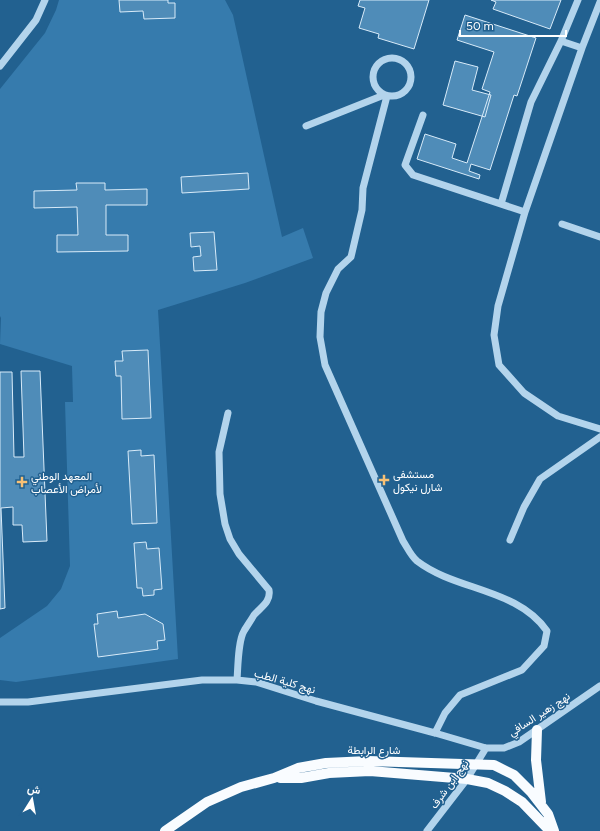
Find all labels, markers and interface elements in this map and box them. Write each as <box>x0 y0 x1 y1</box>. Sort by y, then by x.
scale bar <box>460 12 566 38</box>
text: 50 m <box>466 19 494 33</box>
place label: مستشفى شارل نيكول <box>393 468 443 494</box>
place label: المعهد الوطني لأمراض الأعصاب <box>31 470 102 496</box>
marker: مستشفى شارل نيكول <box>378 474 390 486</box>
marker: المعهد الوطني لأمراض الأعصاب <box>16 476 28 488</box>
street label: نهج كلية الطب <box>252 667 317 697</box>
street label: نهج زهير السافي <box>506 690 574 742</box>
street label: شارع الرابطة <box>348 744 401 758</box>
street label: نهج ابن شرف <box>427 757 472 812</box>
north arrow <box>12 779 52 819</box>
text: ش <box>26 782 42 797</box>

